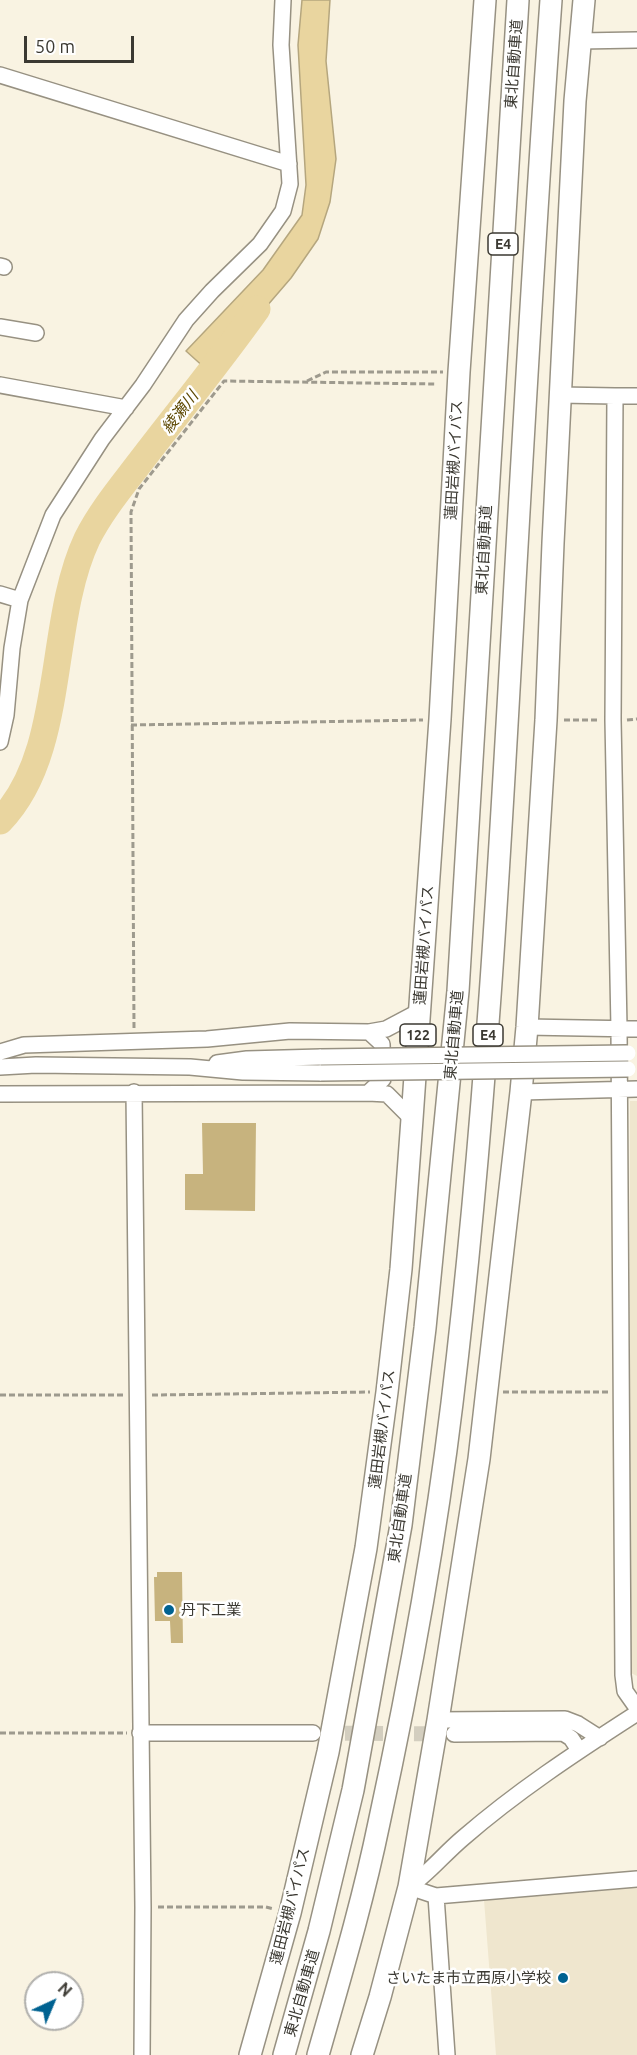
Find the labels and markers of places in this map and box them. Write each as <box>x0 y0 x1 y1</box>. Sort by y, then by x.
place label: 丹下工業 <box>181 1601 241 1619</box>
marker: 丹下工業 <box>162 1603 176 1617</box>
place label: さいたま市立西原小学校 <box>386 1969 551 1987</box>
marker: さいたま市立西原小学校 <box>556 1971 570 1985</box>

